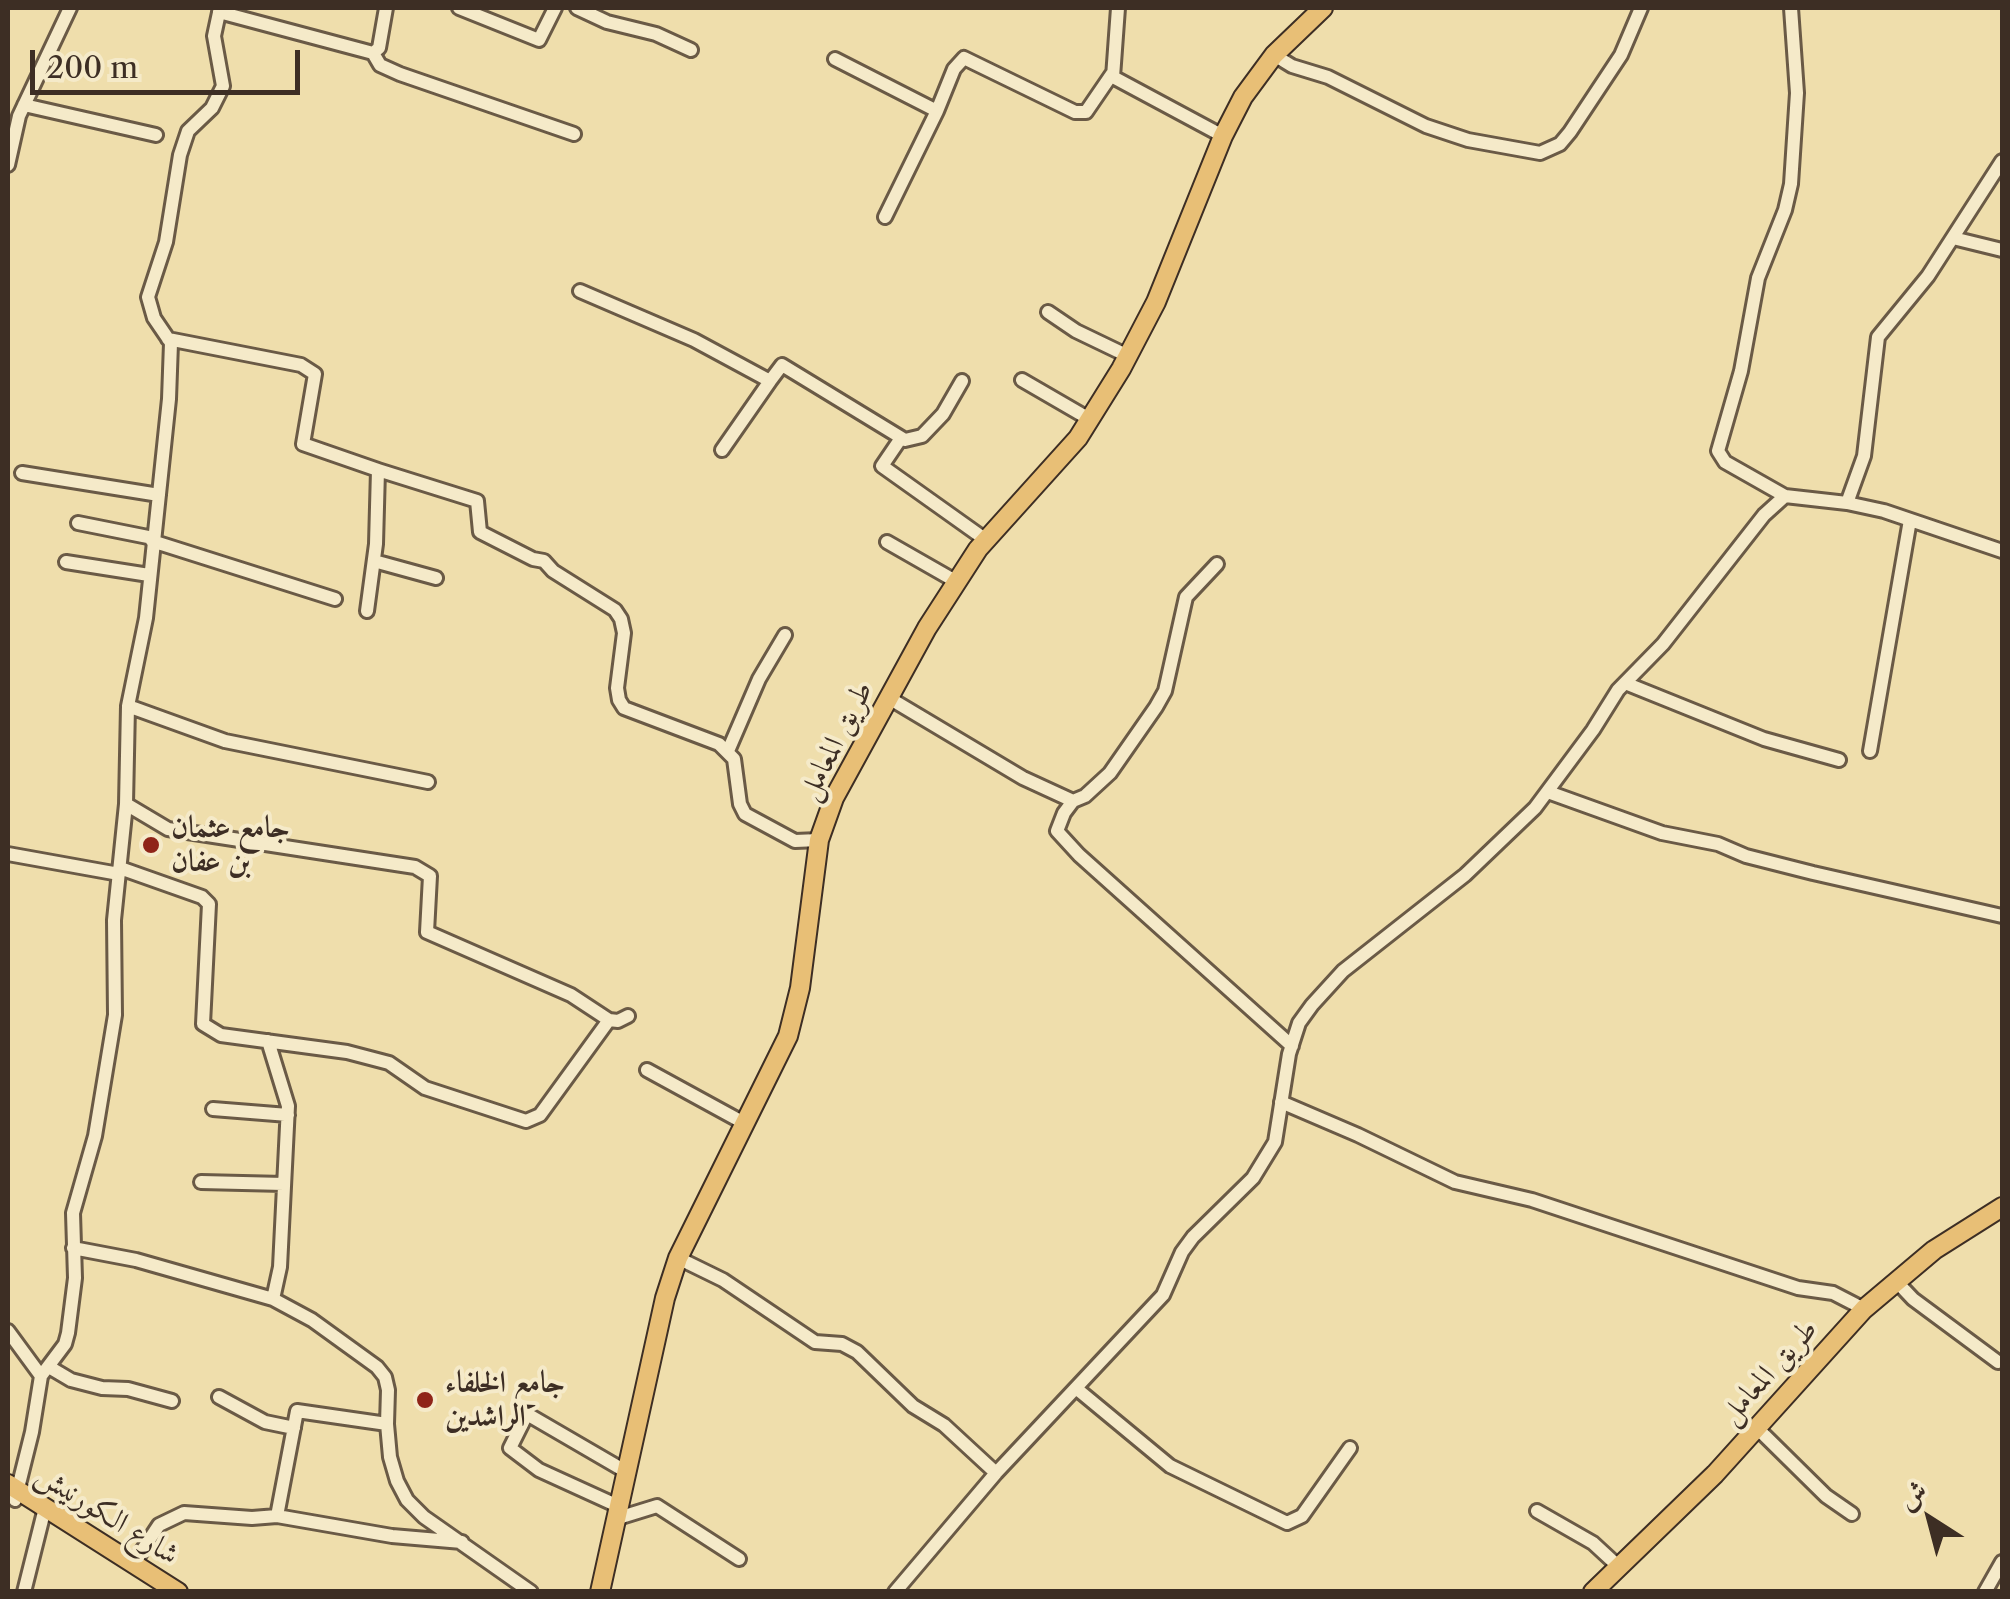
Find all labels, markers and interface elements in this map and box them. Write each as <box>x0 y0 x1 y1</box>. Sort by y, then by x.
scale bar <box>35 30 305 92</box>
text: 200 m <box>47 49 138 86</box>
street label: طريق المعامل <box>791 675 881 807</box>
place label: جامع عثمان بن عفان <box>171 810 290 880</box>
marker: جامع عثمان بن عفان <box>140 834 162 856</box>
street label: طريق المعامل <box>1713 1312 1825 1432</box>
place label: جامع الخلفاء الراشدين <box>445 1365 565 1436</box>
marker: جامع الخلفاء الراشدين <box>414 1389 436 1411</box>
street label: شارع الكورنيش <box>29 1457 185 1573</box>
north arrow <box>1880 1469 1980 1569</box>
text: ش <box>1891 1473 1934 1517</box>

